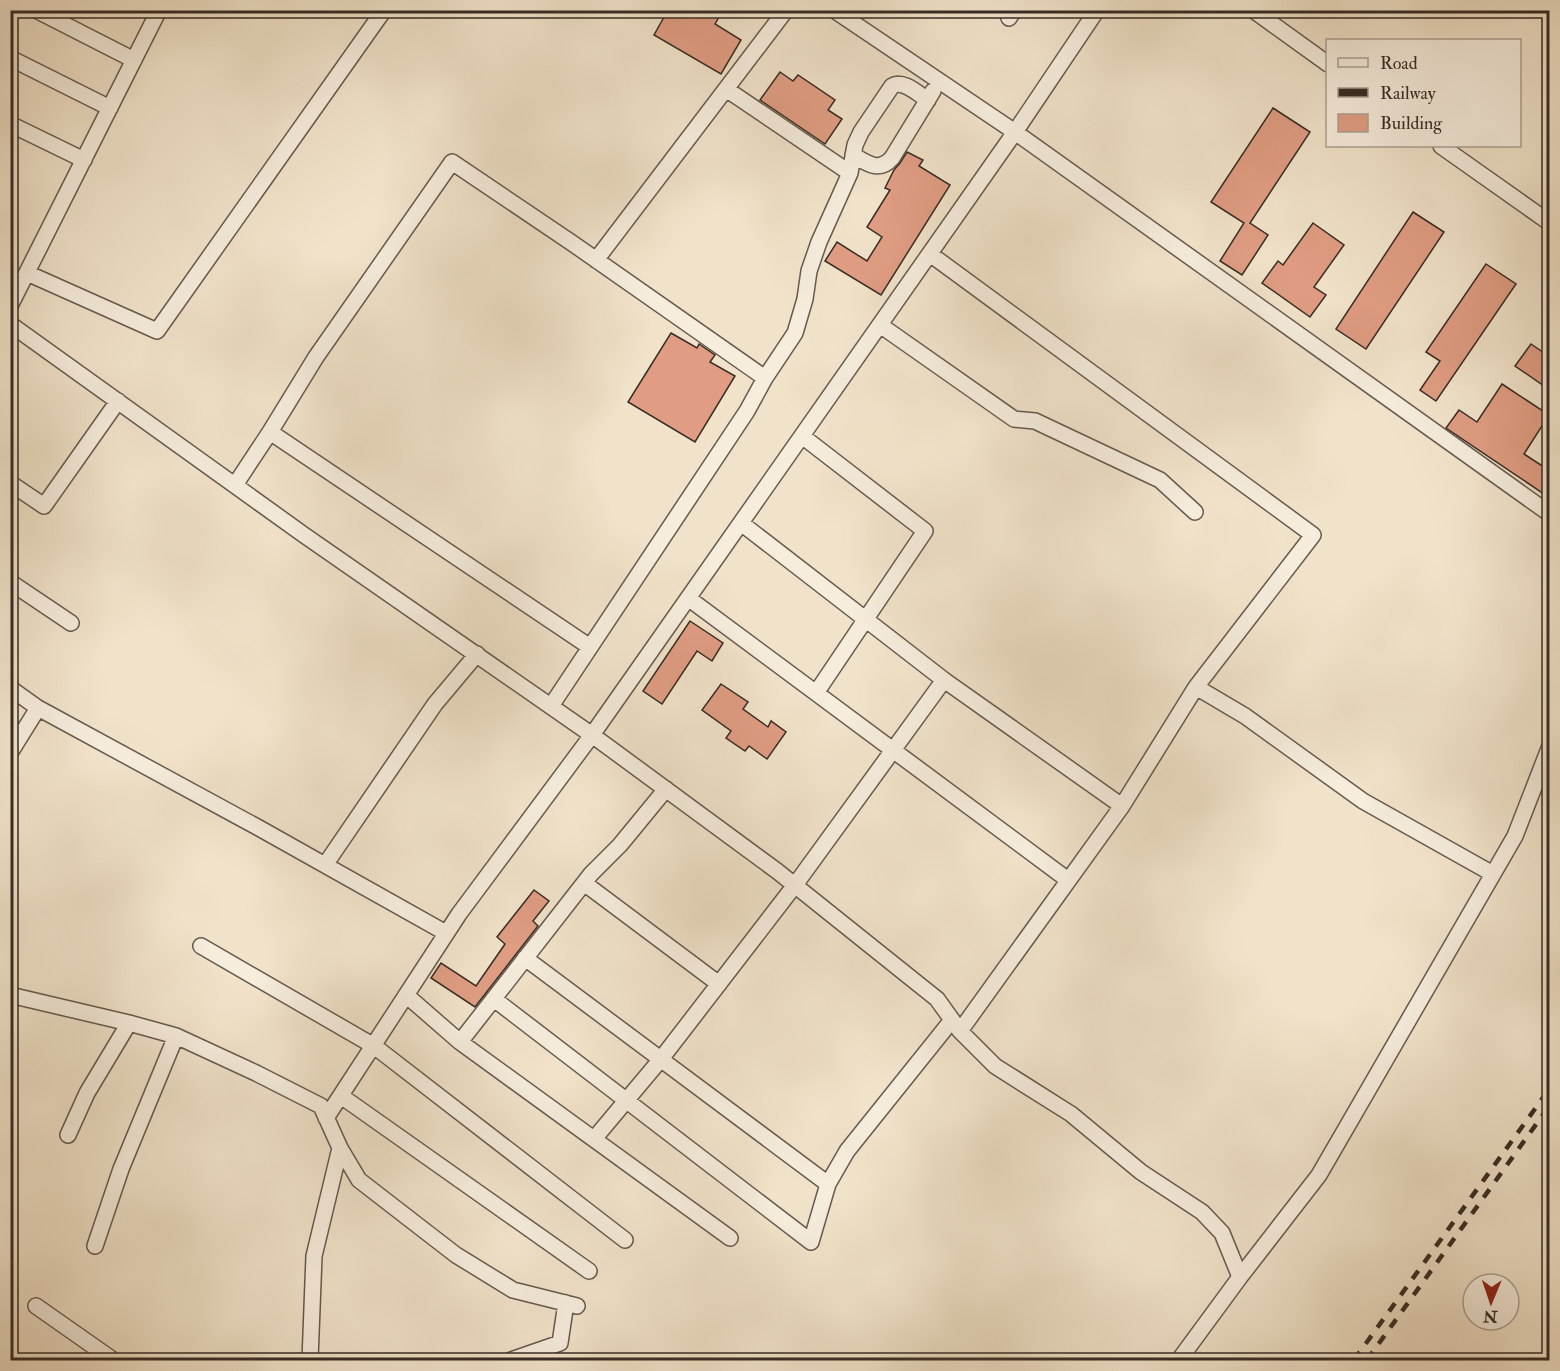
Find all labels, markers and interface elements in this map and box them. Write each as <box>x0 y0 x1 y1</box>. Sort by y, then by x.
legend <box>1326 39 1521 147</box>
text: Road <box>1380 52 1418 75</box>
text: Railway <box>1380 82 1437 105</box>
text: Building <box>1380 112 1443 135</box>
north arrow <box>1461 1272 1521 1332</box>
text: N <box>1482 1306 1499 1326</box>

